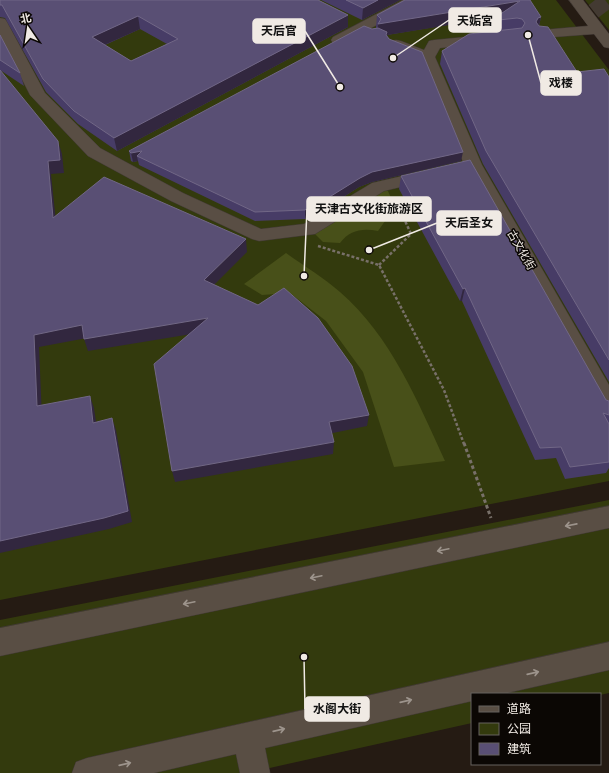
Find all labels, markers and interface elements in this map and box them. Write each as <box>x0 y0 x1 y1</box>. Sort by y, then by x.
north arrow <box>8 8 48 48</box>
callout: 天姤宮 <box>449 8 501 32</box>
text: 北 <box>19 11 33 26</box>
text: 天姤宮 <box>457 14 493 28</box>
callout: 天后官 <box>253 19 305 43</box>
text: 天后官 <box>261 24 297 38</box>
callout: 戏楼 <box>541 71 581 95</box>
text: 戏楼 <box>549 76 573 90</box>
callout: 天津古文化街旅游区 <box>307 197 431 221</box>
text: 天津古文化街旅游区 <box>315 202 423 216</box>
callout: 天后圣女 <box>437 211 501 235</box>
text: 天后圣女 <box>445 216 493 230</box>
street label: 古文化街 <box>504 228 538 272</box>
one-way arrow <box>565 521 578 529</box>
one-way arrow <box>437 547 450 555</box>
one-way arrow <box>310 573 323 581</box>
one-way arrow <box>182 599 195 607</box>
one-way arrow <box>526 668 539 676</box>
legend <box>471 693 601 765</box>
callout: 水阁大街 <box>305 697 369 721</box>
one-way arrow <box>399 697 412 705</box>
text: 水阁大街 <box>313 702 361 716</box>
text: 道路 <box>507 702 531 716</box>
text: 公园 <box>507 722 531 736</box>
one-way arrow <box>272 725 285 733</box>
text: 建筑 <box>507 742 531 756</box>
one-way arrow <box>118 760 131 768</box>

